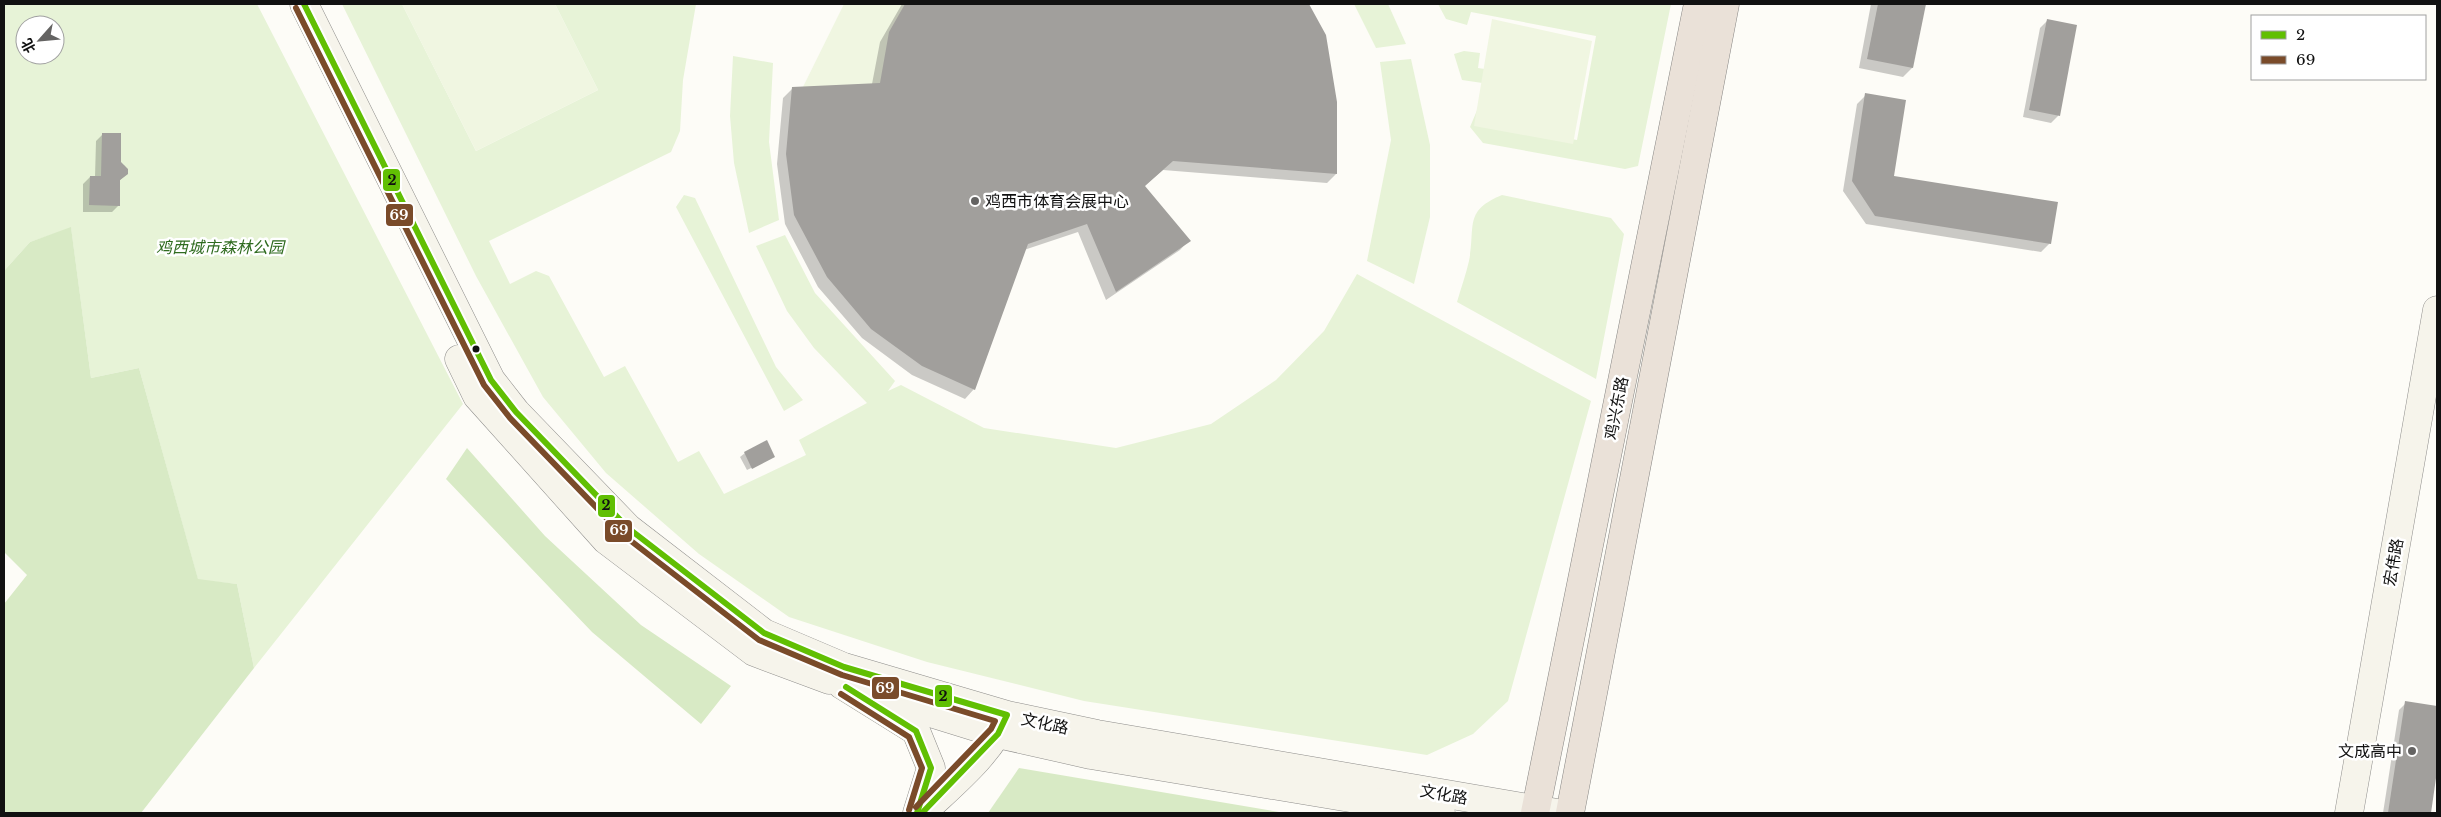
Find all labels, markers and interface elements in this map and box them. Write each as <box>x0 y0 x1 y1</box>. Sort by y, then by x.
north arrow <box>15 15 65 65</box>
legend <box>2251 15 2426 80</box>
text: 2 <box>2296 25 2305 44</box>
text: 北 <box>17 36 40 56</box>
text: 69 <box>2296 50 2315 69</box>
line badge: 2 <box>382 168 401 192</box>
text: 2 <box>387 171 397 189</box>
place label: 鸡西市体育会展中心 <box>985 191 1129 211</box>
marker: 鸡西市体育会展中心 <box>969 195 981 207</box>
line badge: 69 <box>385 203 414 227</box>
text: 69 <box>390 206 408 224</box>
park label: 鸡西城市森林公园 <box>156 237 286 257</box>
unlabelled marker <box>471 344 481 354</box>
street label: 鸡兴东路 <box>1600 375 1632 441</box>
line badge: 2 <box>597 494 616 518</box>
text: 2 <box>601 496 611 514</box>
line badge: 69 <box>604 519 633 543</box>
text: 69 <box>610 521 628 539</box>
street label: 宏伟路 <box>2379 537 2407 587</box>
line badge: 69 <box>871 676 900 700</box>
text: 69 <box>876 679 894 697</box>
line badge: 2 <box>934 684 953 708</box>
text: 2 <box>938 687 948 705</box>
street label: 文化路 <box>1019 708 1071 738</box>
place label: 文成高中 <box>2338 741 2402 761</box>
marker: 文成高中 <box>2406 745 2418 757</box>
street label: 文化路 <box>1419 780 1469 808</box>

